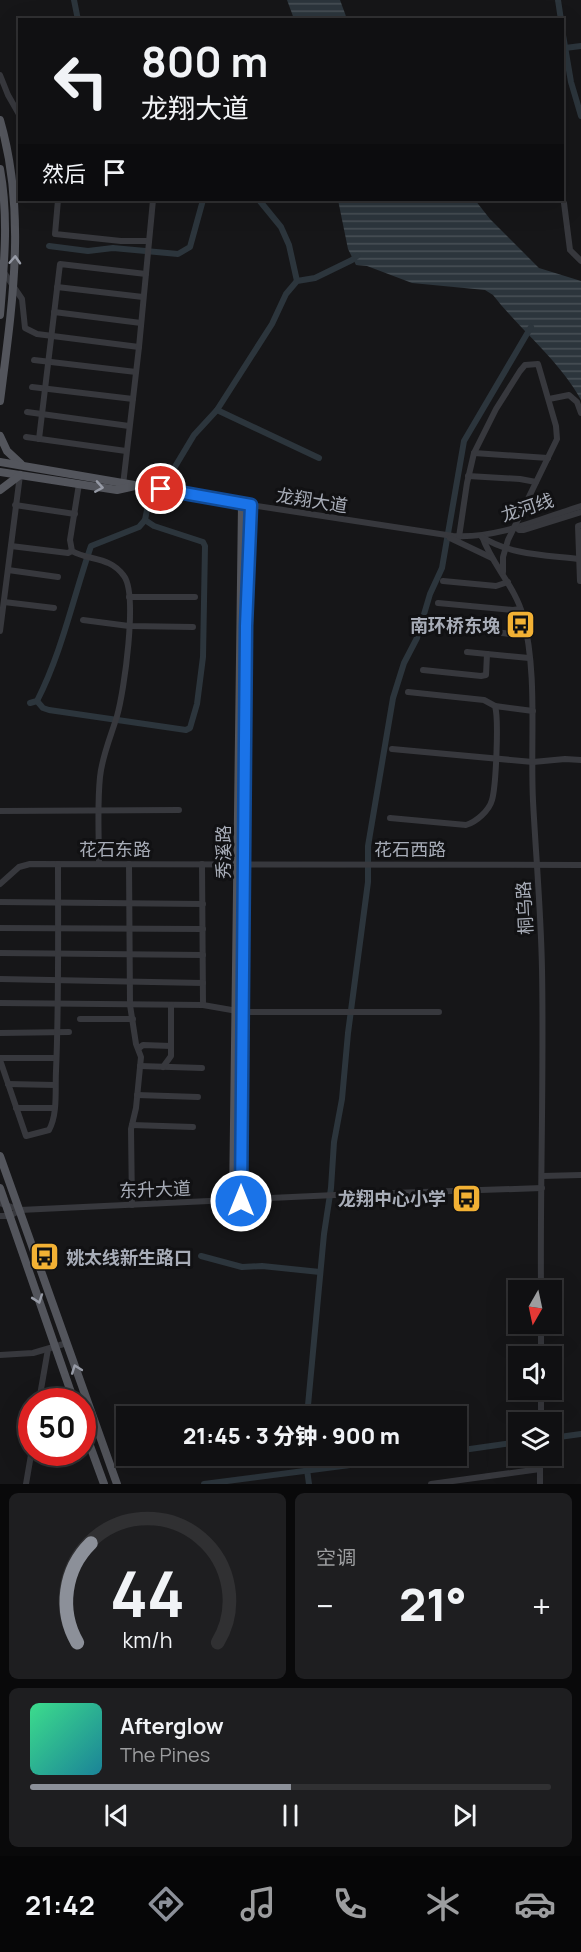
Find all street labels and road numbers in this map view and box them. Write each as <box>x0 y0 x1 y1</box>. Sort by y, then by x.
street label: 龙翔大道 <box>275 483 349 517</box>
street label: 龙河线 <box>498 487 556 527</box>
street label: 秀溪路 <box>211 825 235 879</box>
street label: 花石东路 <box>79 837 151 861</box>
street label: 花石西路 <box>374 837 446 861</box>
street label: 桐乌路 <box>511 880 537 936</box>
street label: 东升大道 <box>119 1176 191 1202</box>

